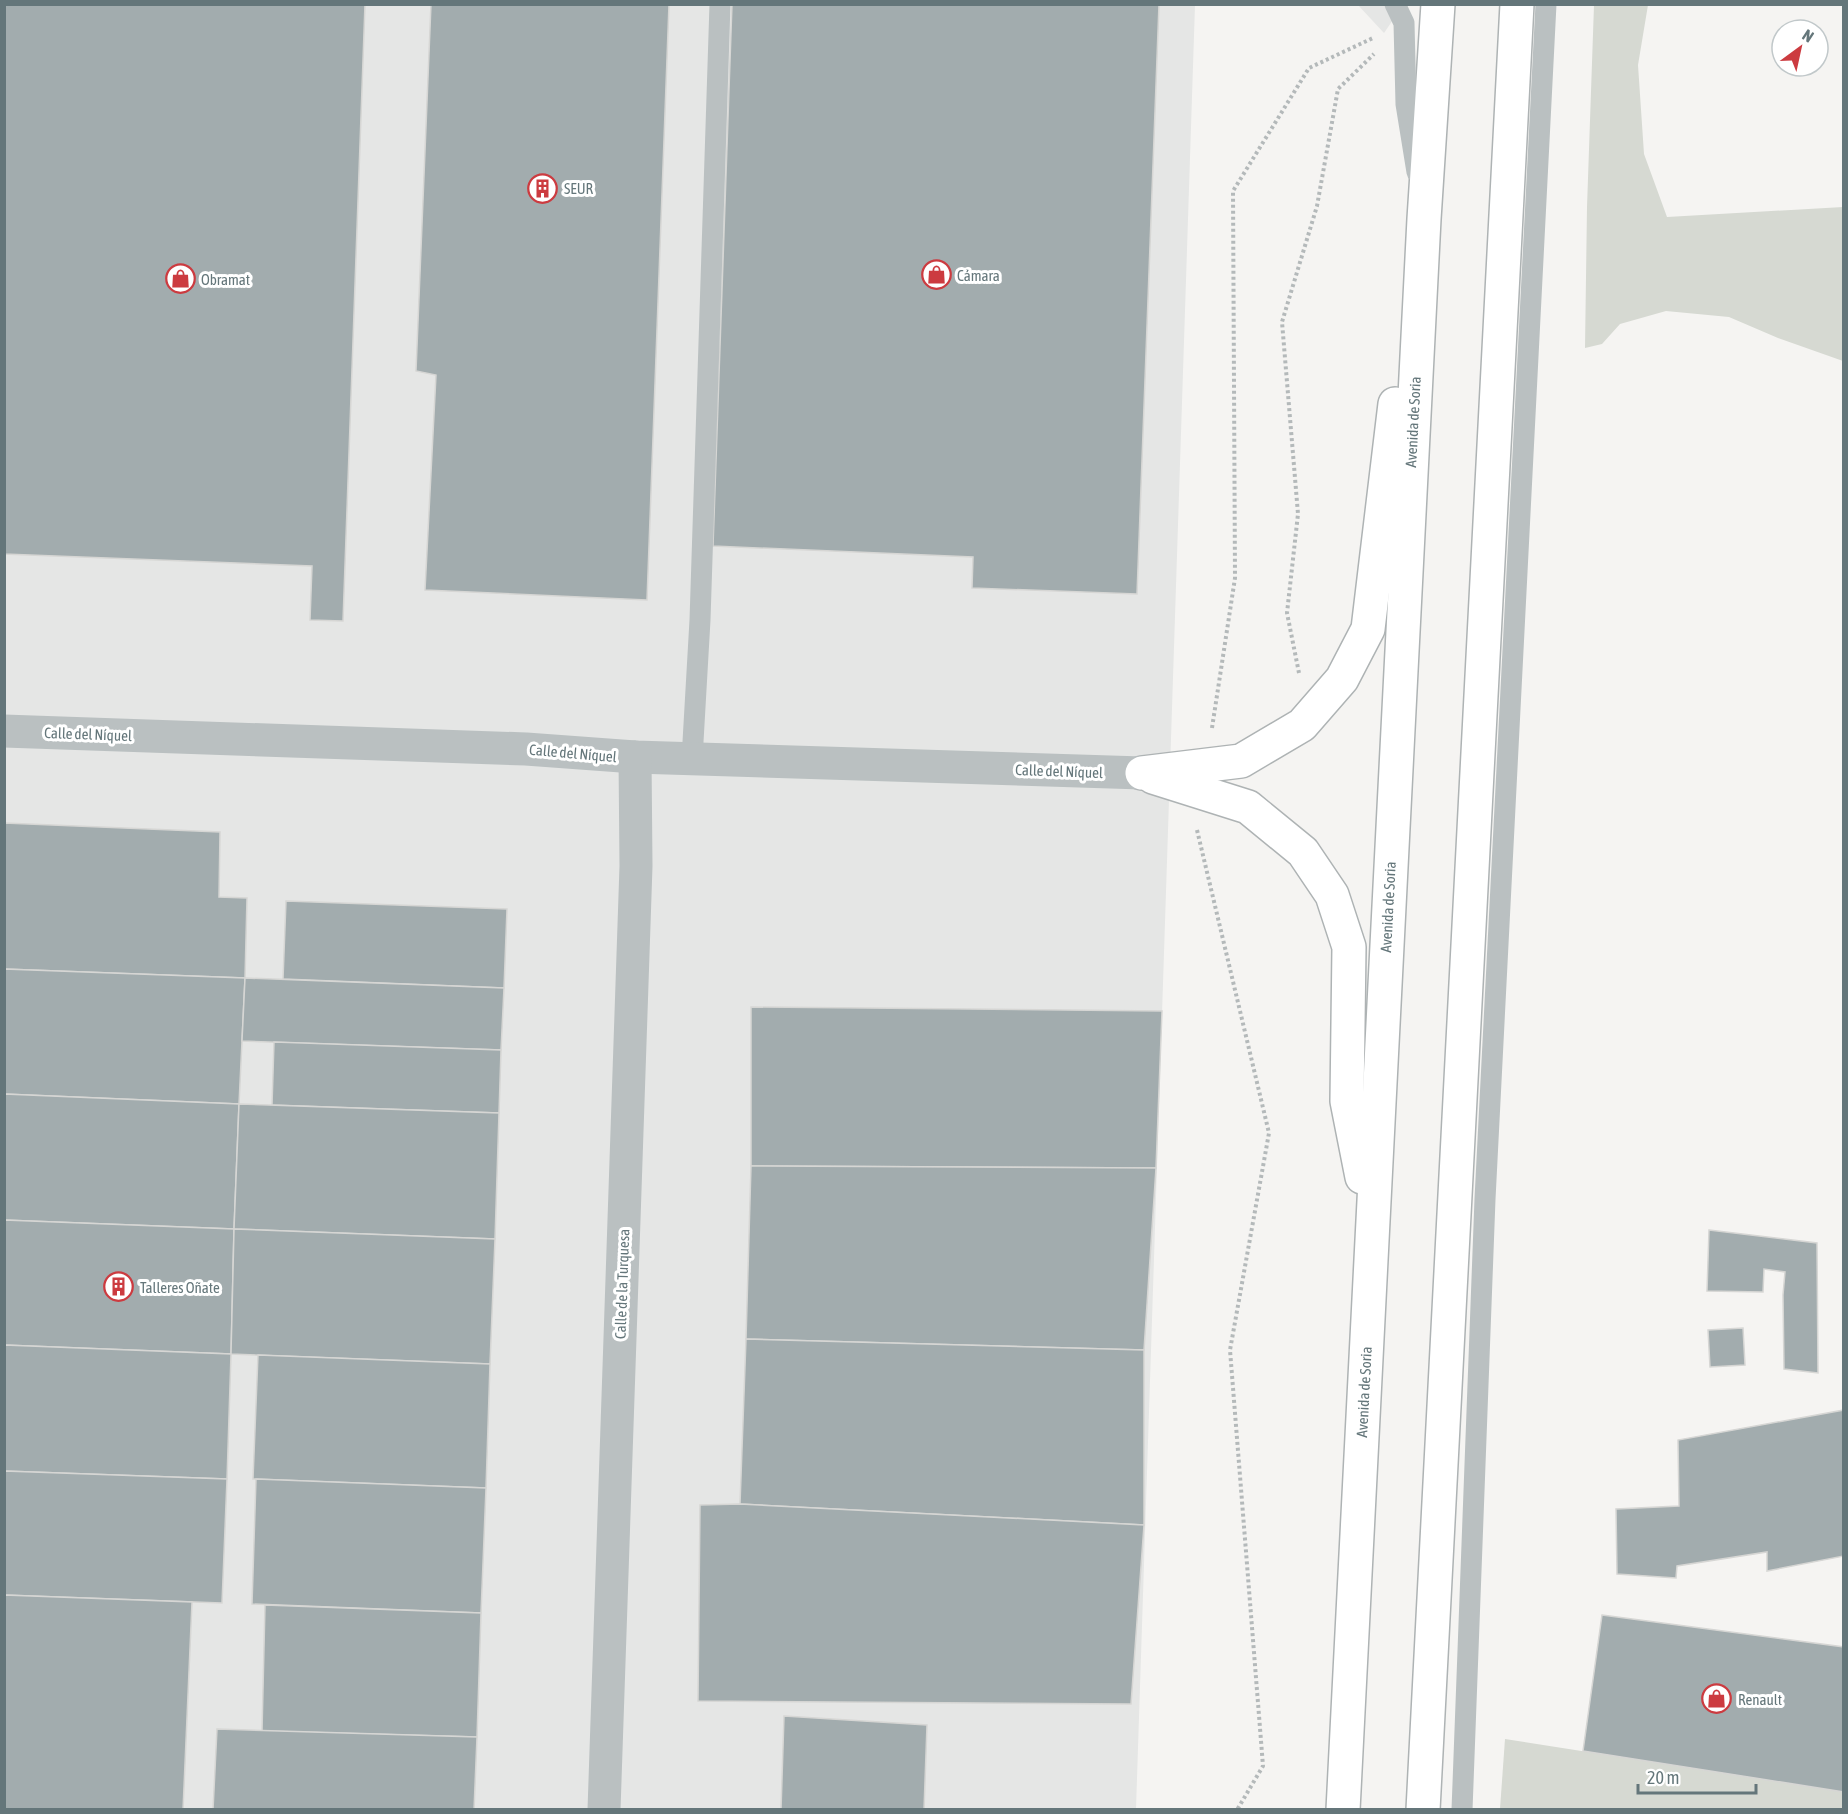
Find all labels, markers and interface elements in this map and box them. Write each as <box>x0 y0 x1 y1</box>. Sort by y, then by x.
north arrow <box>1770 18 1830 78</box>
text: N <box>1799 25 1817 46</box>
building icon: SEUR <box>527 172 559 204</box>
place label: SEUR <box>564 180 594 197</box>
shop icon: Cámara <box>920 259 952 291</box>
shop icon: Obramat <box>164 263 196 295</box>
place label: Cámara <box>957 267 1000 284</box>
place label: Obramat <box>201 271 250 288</box>
street label: Avenida de Soria <box>1402 376 1424 468</box>
street label: Calle del Níquel <box>44 724 132 744</box>
street label: Calle del Níquel <box>529 741 617 765</box>
street label: Calle del Níquel <box>1015 761 1103 781</box>
street label: Avenida de Soria <box>1377 861 1399 953</box>
street label: Calle de la Turquesa <box>612 1229 632 1339</box>
building icon: Talleres Oñate <box>103 1271 135 1303</box>
place label: Talleres Oñate <box>140 1279 220 1296</box>
street label: Avenida de Soria <box>1353 1346 1375 1438</box>
shop icon: Renault <box>1701 1683 1733 1715</box>
place label: Renault <box>1738 1691 1782 1708</box>
scale bar <box>1638 1757 1756 1795</box>
text: 20 m <box>1647 1767 1679 1788</box>

